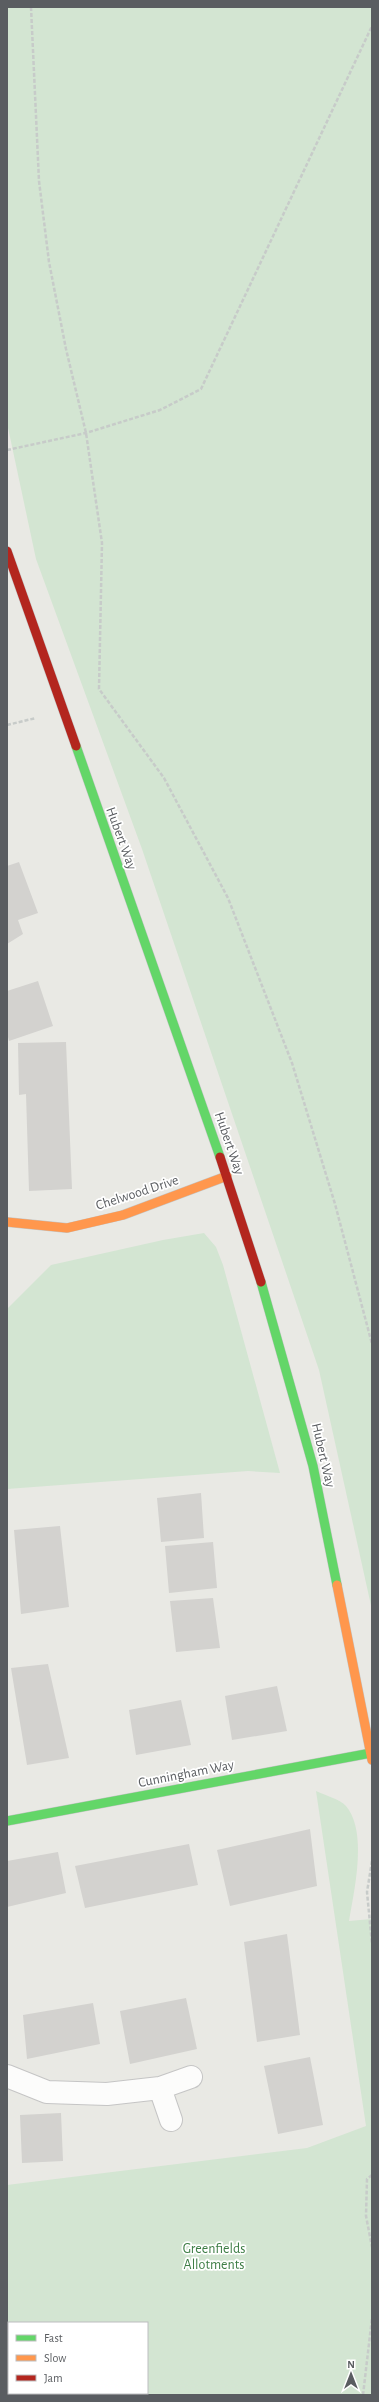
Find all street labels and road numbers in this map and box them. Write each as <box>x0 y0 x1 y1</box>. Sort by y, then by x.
street label: Hubert Way <box>103 805 139 872</box>
street label: Hubert Way <box>212 1110 246 1177</box>
street label: Chelwood Drive <box>94 1173 180 1213</box>
street label: Hubert Way <box>309 1422 337 1489</box>
street label: Cunningham Way <box>137 1758 235 1790</box>

